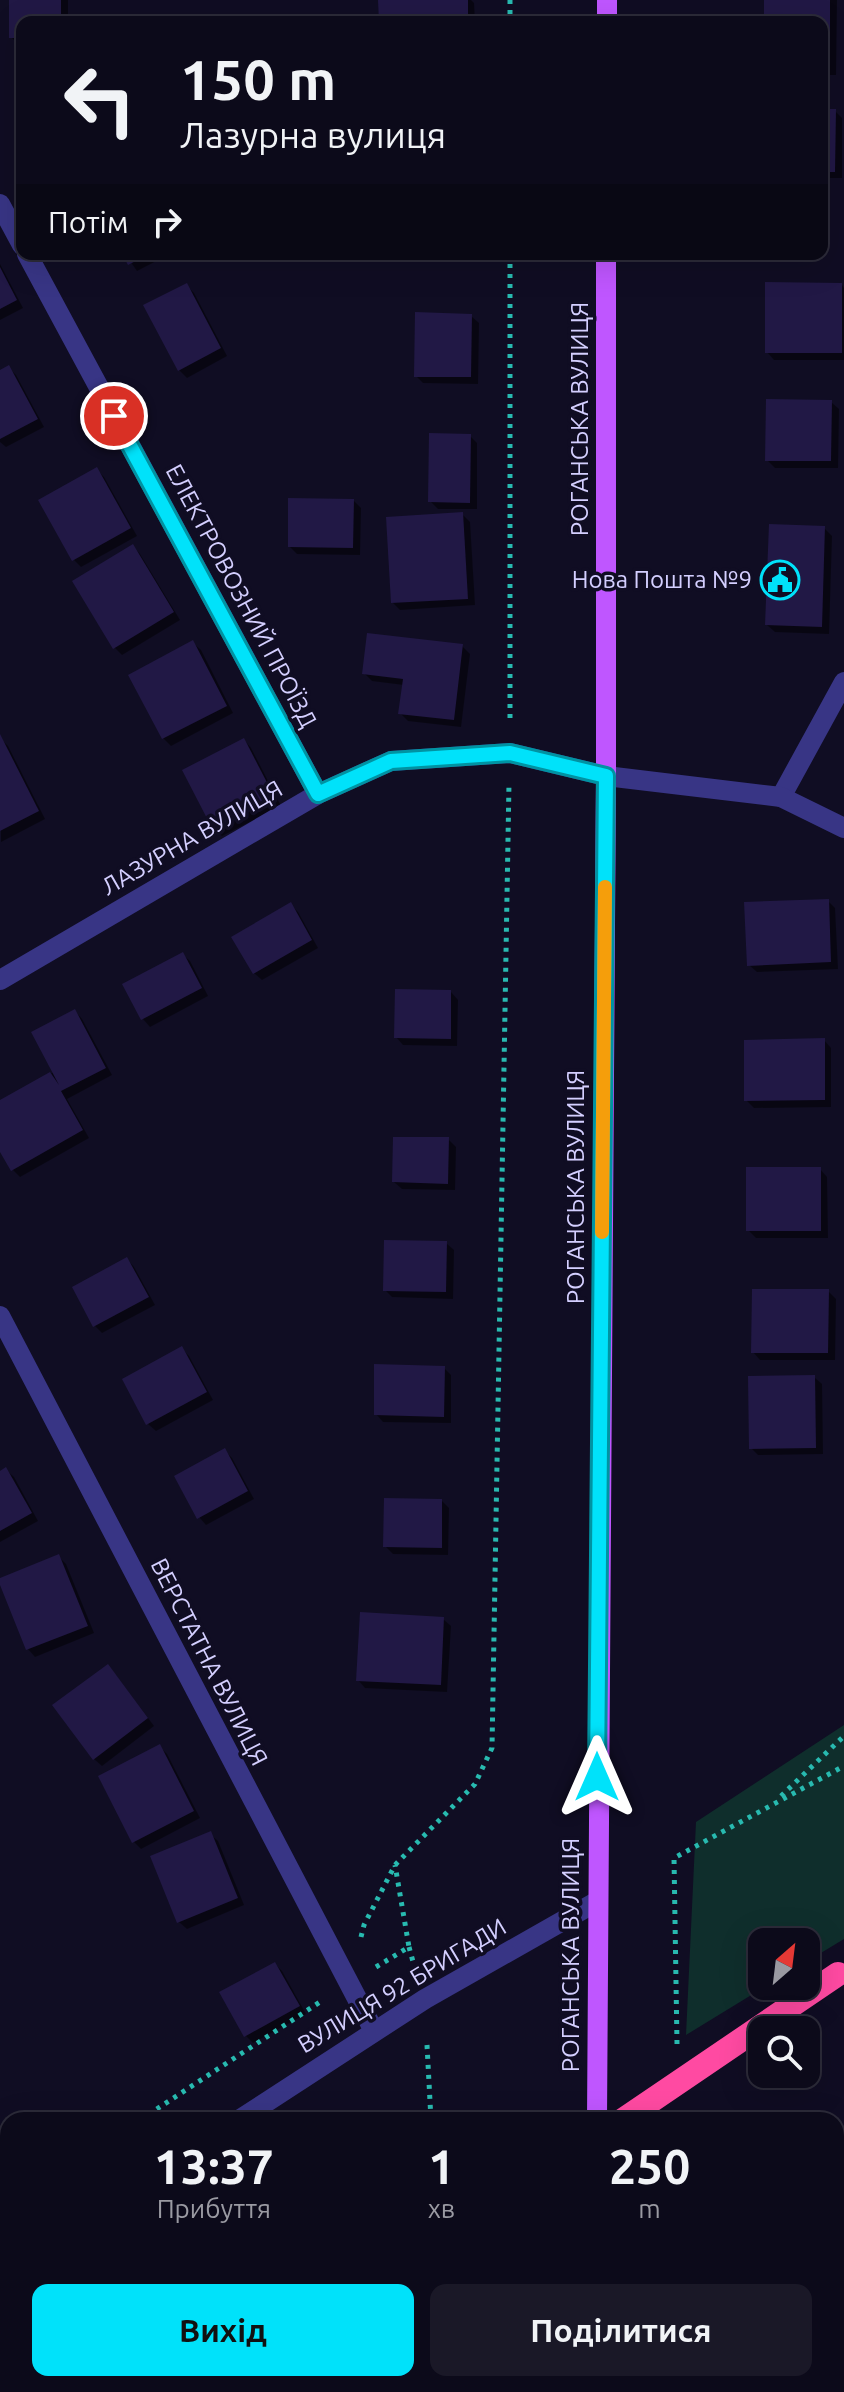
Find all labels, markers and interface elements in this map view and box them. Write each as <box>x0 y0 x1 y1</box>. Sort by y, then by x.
icon: left <box>48 48 152 152</box>
text: 150 m <box>180 48 336 111</box>
text: Лазурна вулиця <box>180 114 446 155</box>
icon: right <box>145 200 189 244</box>
text: Потім <box>48 205 129 239</box>
street label: РОГАНСЬКА ВУЛИЦЯ <box>566 302 593 536</box>
pin <box>80 382 148 450</box>
icon: arrive <box>92 394 136 438</box>
street label: ЕЛЕКТРОВОЗНИЙ ПРОЇЗД <box>160 459 323 732</box>
public building icon: Нова Пошта №9 <box>759 559 801 601</box>
place label: Нова Пошта №9 <box>572 566 752 593</box>
street label: ЛАЗУРНА ВУЛИЦЯ <box>97 775 287 900</box>
street label: РОГАНСЬКА ВУЛИЦЯ <box>562 1070 589 1304</box>
street label: ВЕРСТАТНА ВУЛИЦЯ <box>145 1554 273 1770</box>
position arrow <box>555 1735 639 1819</box>
street label: РОГАНСЬКА ВУЛИЦЯ <box>557 1838 584 2072</box>
street label: ВУЛИЦЯ 92 БРИГАДИ <box>293 1913 511 2058</box>
north arrow <box>748 1928 820 2000</box>
map controls <box>748 1928 820 2088</box>
button: search <box>748 2016 820 2088</box>
text: 13:37 <box>154 2139 274 2193</box>
text: 1 <box>428 2139 455 2193</box>
text: 250 <box>609 2139 690 2193</box>
text: Прибуття <box>157 2194 271 2223</box>
text: хв <box>428 2194 455 2223</box>
text: m <box>638 2194 661 2223</box>
button: Вихід <box>32 2284 414 2376</box>
button: Поділитися <box>430 2284 812 2376</box>

